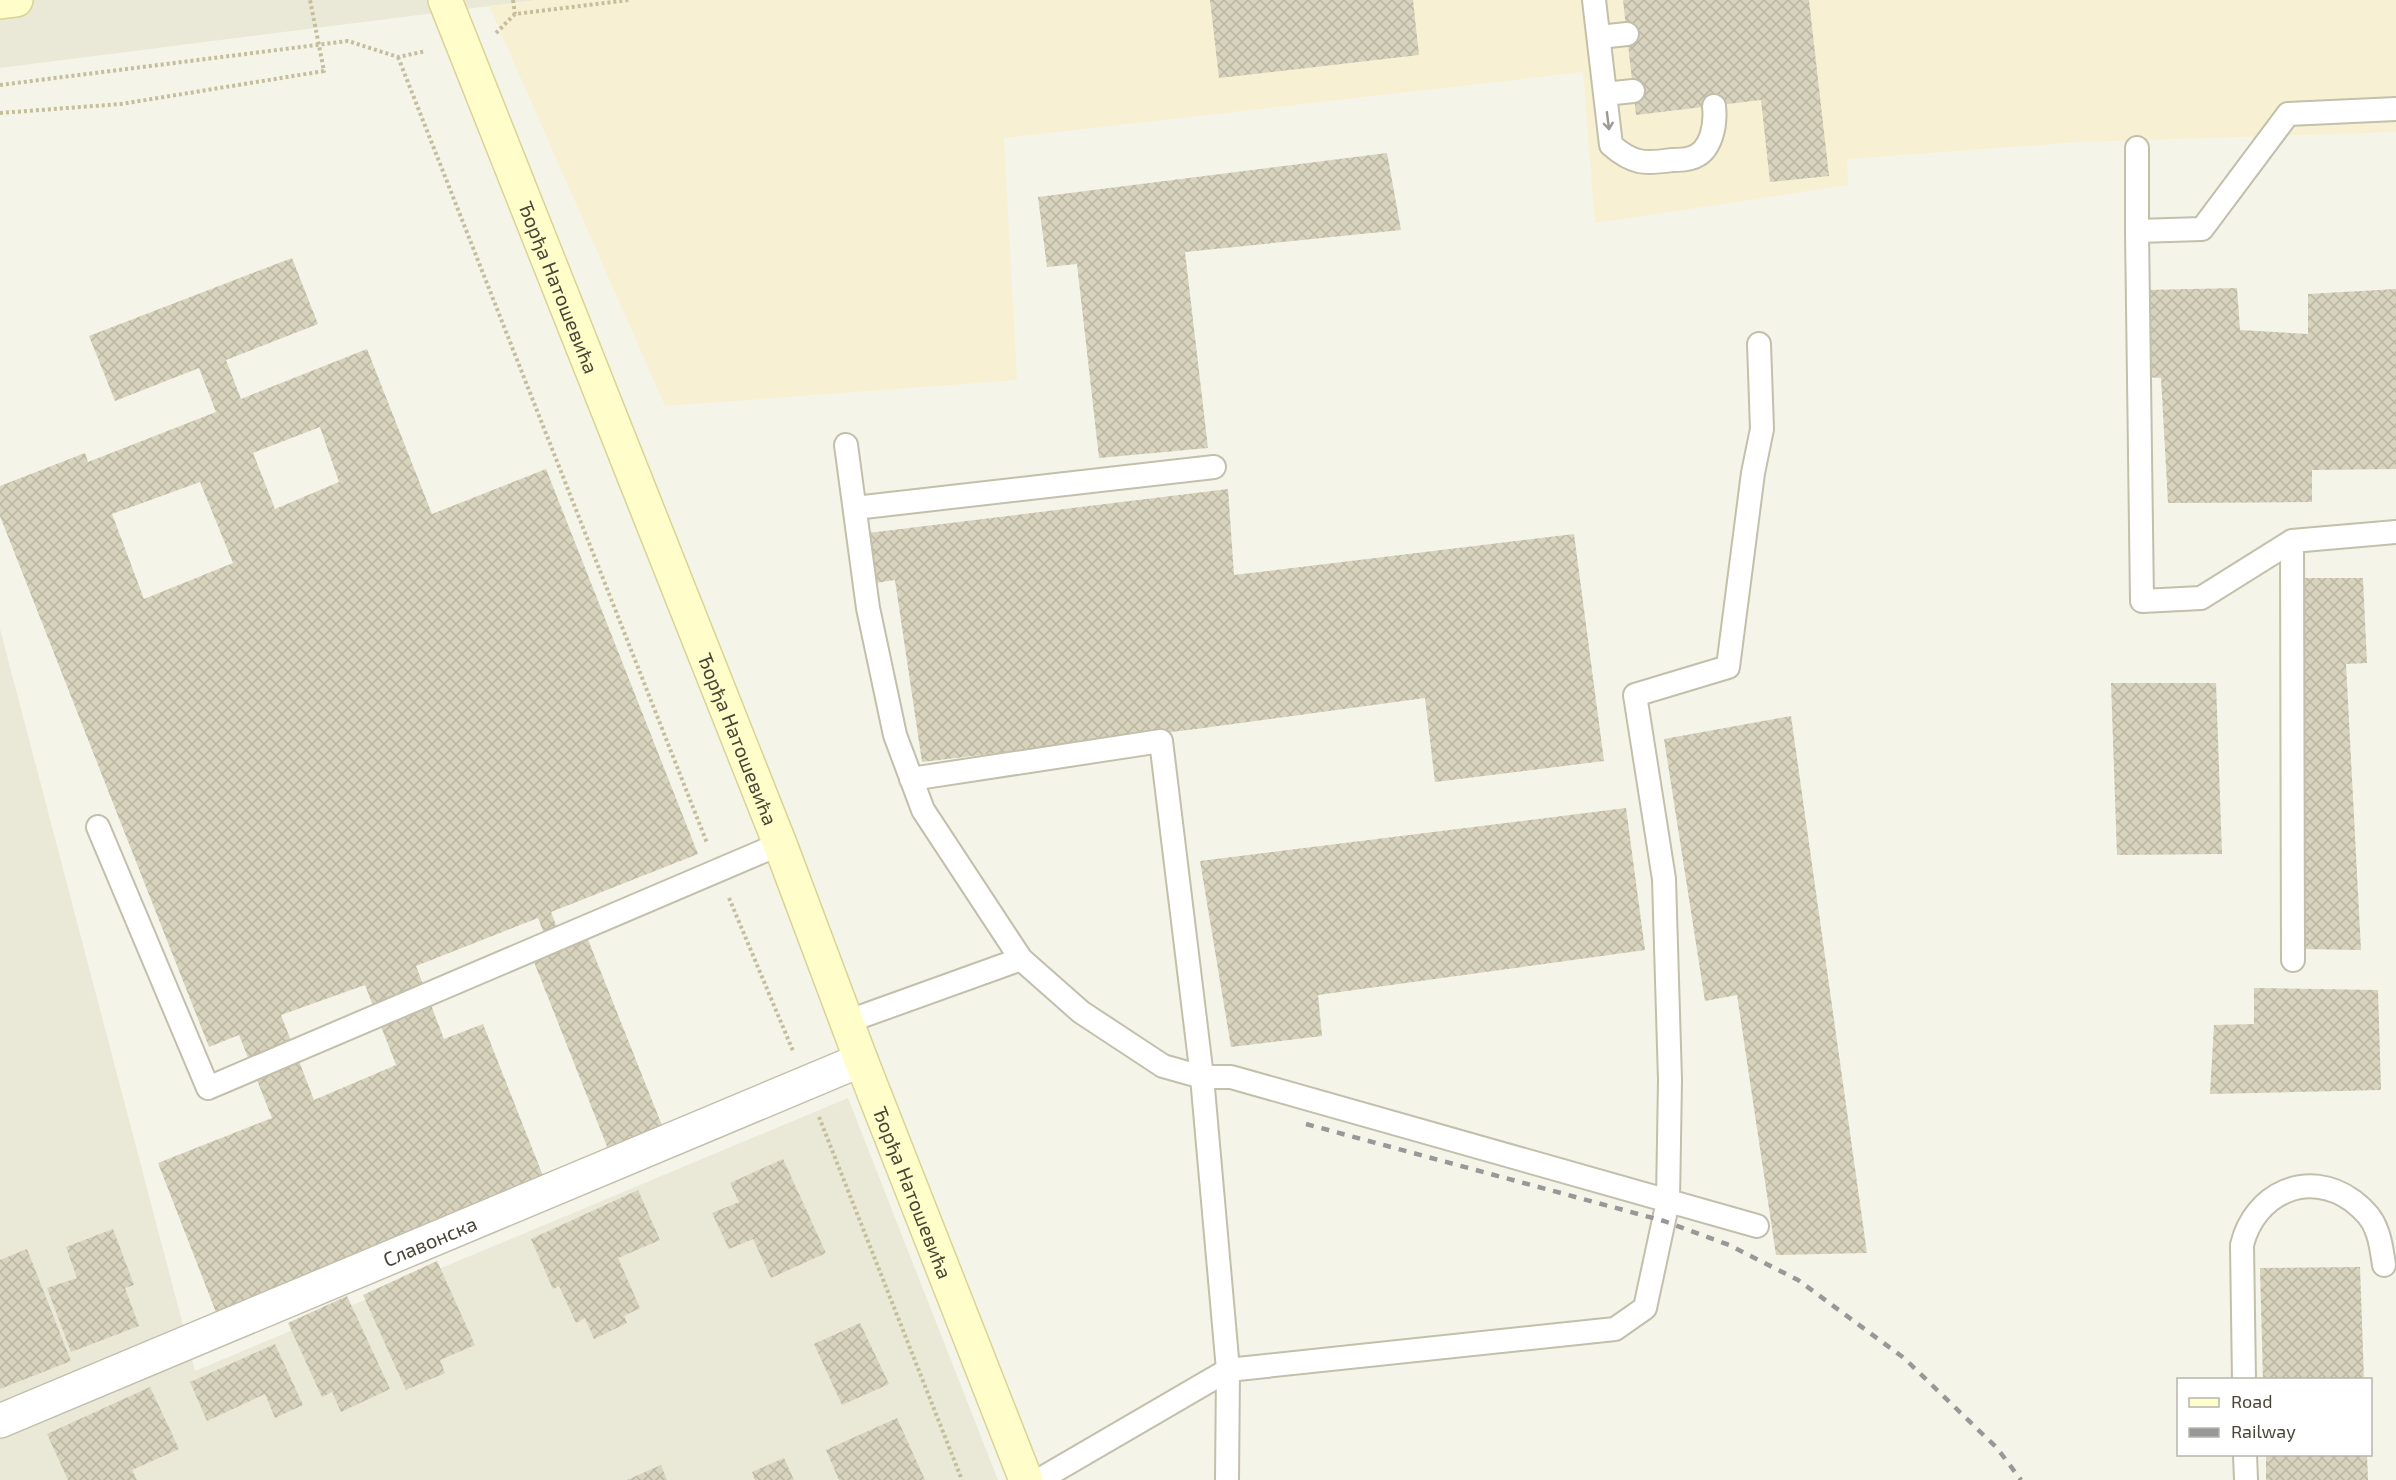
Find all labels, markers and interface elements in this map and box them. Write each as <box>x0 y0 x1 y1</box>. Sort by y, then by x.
one-way arrow <box>1603 110 1614 130</box>
street label: Ђорђа Натошевића <box>514 198 604 377</box>
street label: Ђорђа Натошевића <box>693 649 783 828</box>
street label: Ђорђа Натошевића <box>868 1103 958 1282</box>
street label: Славонска <box>379 1211 480 1271</box>
legend <box>2177 1378 2372 1456</box>
text: Road <box>2231 1390 2272 1412</box>
text: Railway <box>2231 1420 2296 1442</box>

